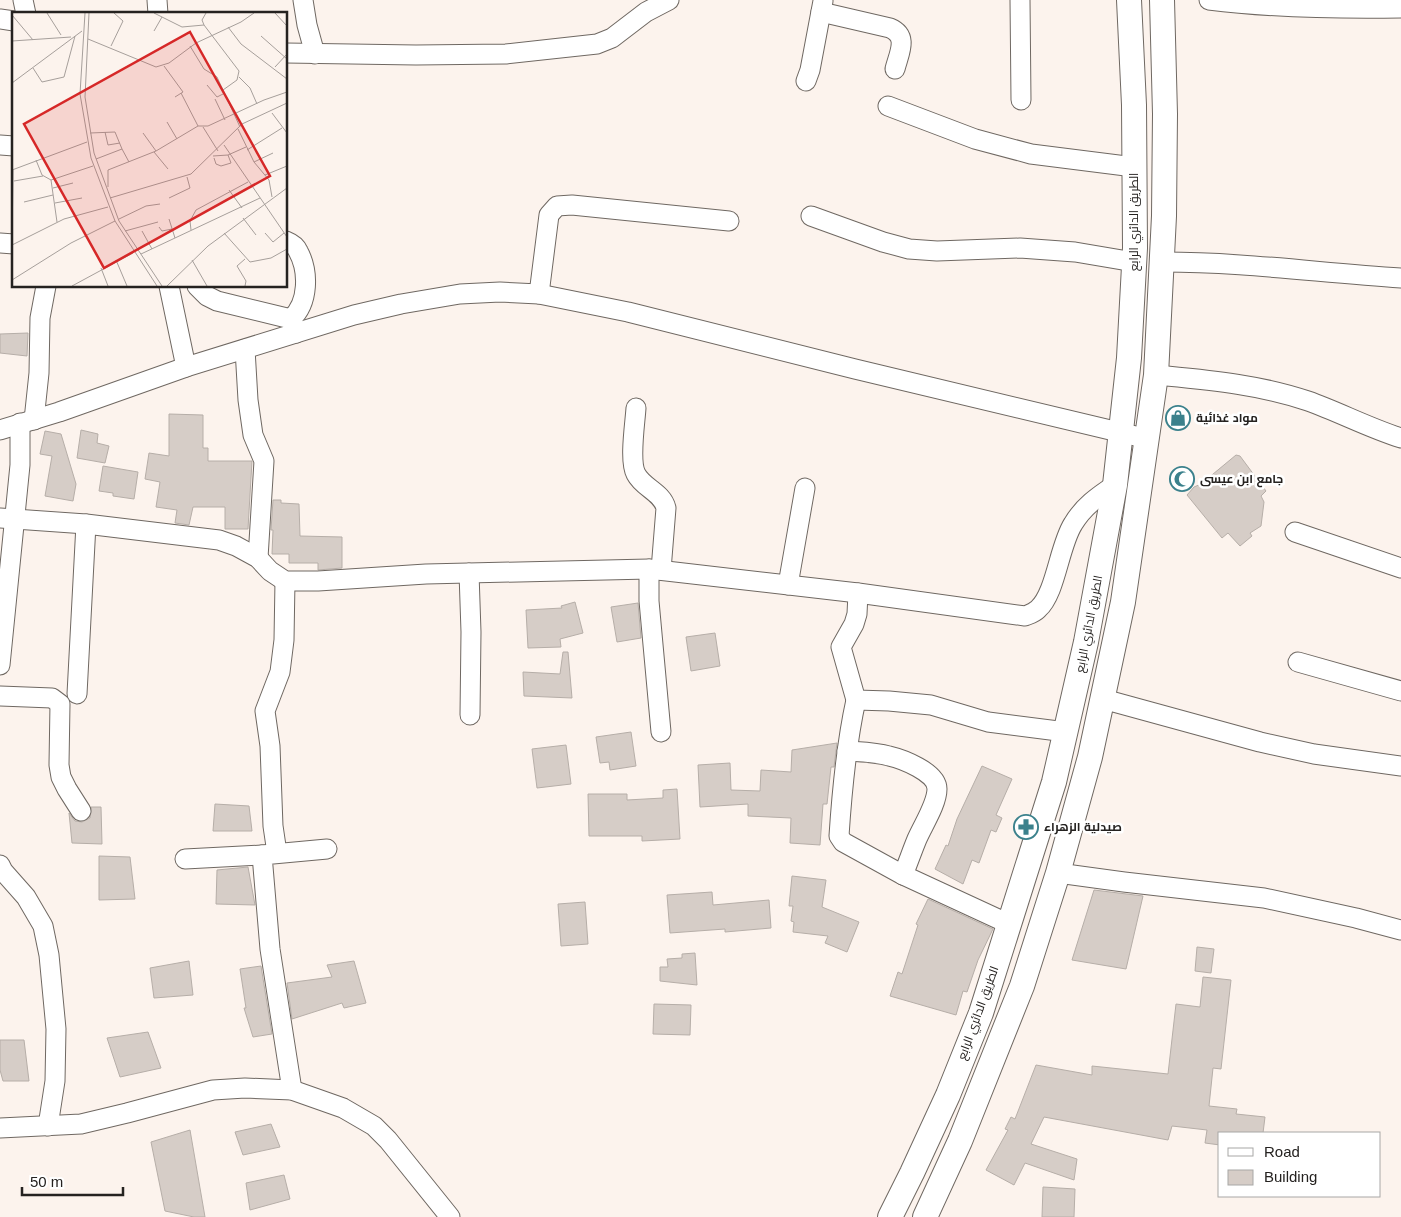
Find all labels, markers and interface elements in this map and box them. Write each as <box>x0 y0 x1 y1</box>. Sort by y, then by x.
inset map <box>12 12 288 288</box>
street label: الطريق الدائري الرابع <box>1127 173 1144 271</box>
shop icon: مواد غذائية <box>1165 405 1191 431</box>
place label: مواد غذائية <box>1196 411 1258 426</box>
mosque icon: جامع ابن عيسى <box>1169 466 1195 492</box>
place label: جامع ابن عيسى <box>1200 472 1283 488</box>
street label: الطريق الدائري الرابع <box>1073 574 1108 674</box>
pharmacy icon: صيدلية الزهراء <box>1013 814 1039 840</box>
place label: صيدلية الزهراء <box>1044 820 1122 835</box>
street label: الطريق الدائري الرابع <box>955 964 1004 1063</box>
legend <box>1218 1132 1381 1197</box>
text: Road <box>1264 1143 1300 1160</box>
scale bar <box>22 1164 124 1196</box>
text: Building <box>1264 1168 1317 1185</box>
text: 50 m <box>30 1173 63 1190</box>

